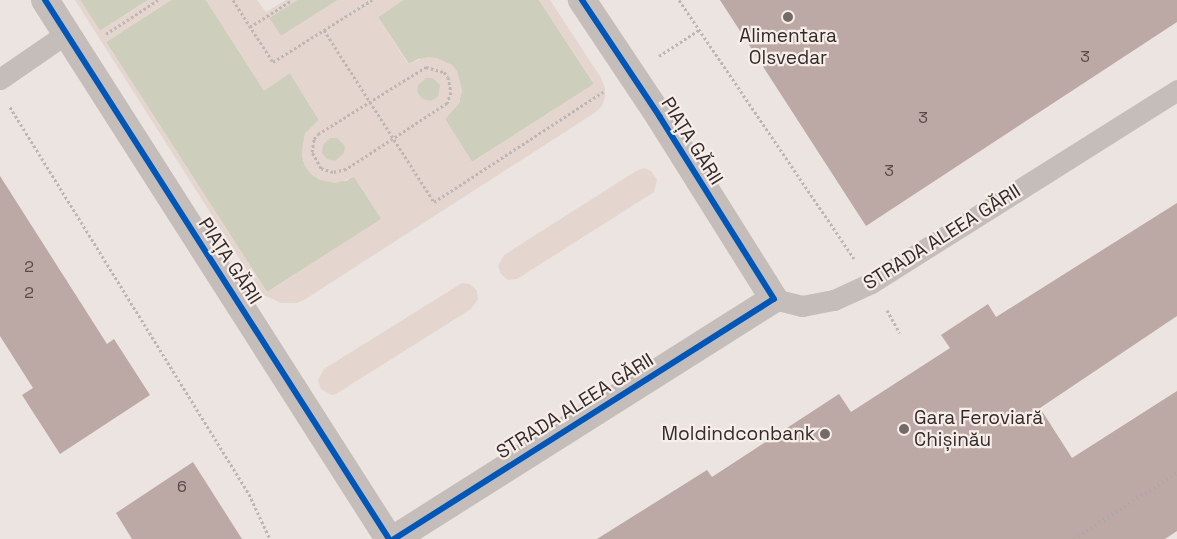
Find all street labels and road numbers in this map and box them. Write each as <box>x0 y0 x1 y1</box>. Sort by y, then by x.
street label: PIAȚA GĂRII <box>656 93 728 189</box>
street label: STRADA ALEEA GĂRII <box>859 179 1025 295</box>
street label: PIAȚA GĂRII <box>193 213 267 309</box>
street label: STRADA ALEEA GĂRII <box>492 348 658 464</box>

